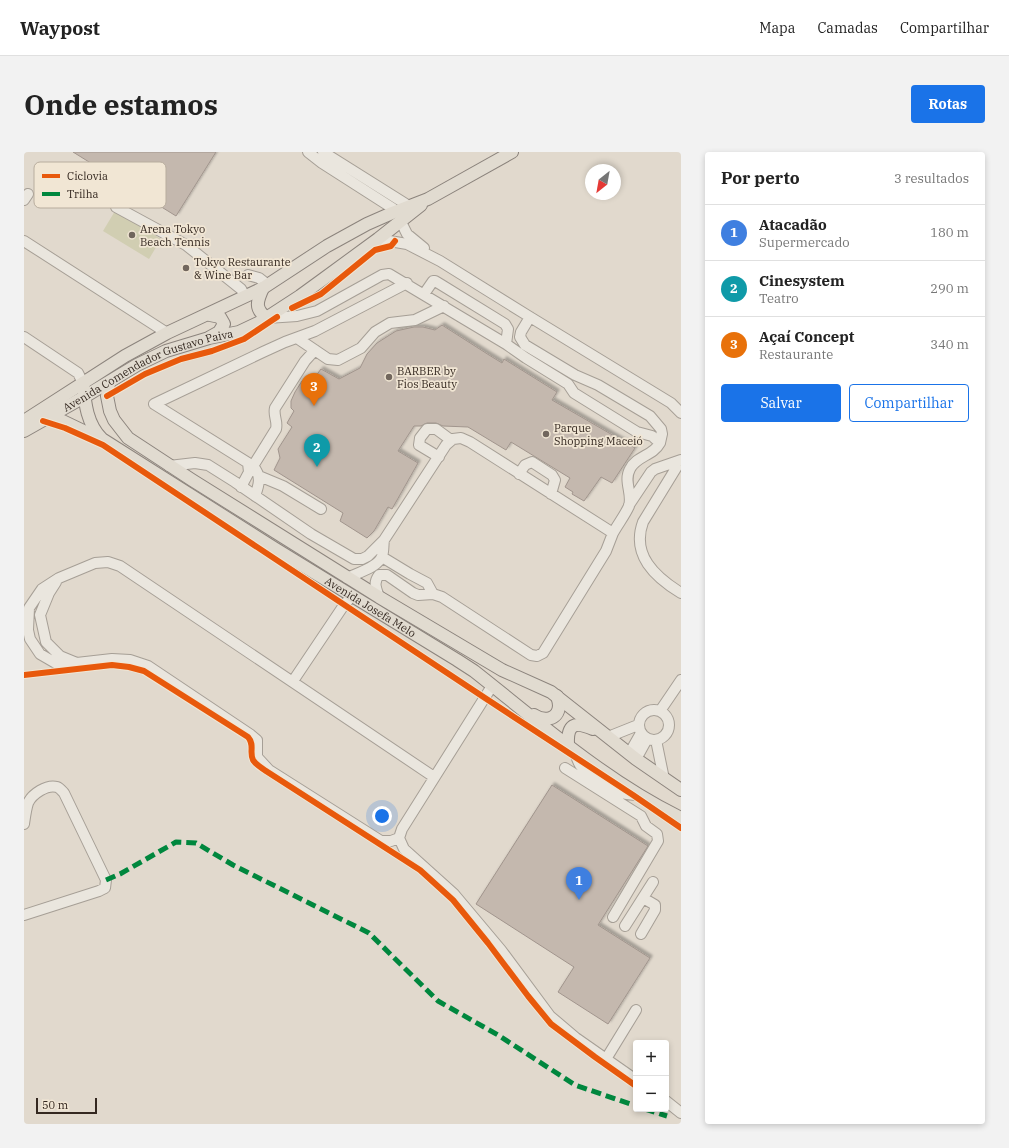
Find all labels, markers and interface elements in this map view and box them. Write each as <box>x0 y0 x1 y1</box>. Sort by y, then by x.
text: Waypost <box>20 16 100 40</box>
text: Mapa <box>759 19 795 37</box>
text: Camadas <box>817 19 878 37</box>
text: Compartilhar <box>900 19 989 37</box>
button: Rotas <box>911 85 985 123</box>
text: Onde estamos <box>24 86 218 123</box>
legend <box>34 162 166 208</box>
north arrow <box>585 164 621 200</box>
text: Por perto <box>721 167 800 189</box>
text: Ciclovia <box>67 169 108 183</box>
text: 3 resultados <box>894 170 969 187</box>
text: Trilha <box>67 187 99 201</box>
text: Atacadão <box>759 215 827 234</box>
place label: Arena Tokyo Beach Tennis <box>140 222 210 249</box>
text: 1 <box>730 224 738 241</box>
text: 180 m <box>930 224 969 241</box>
marker: Arena Tokyo Beach Tennis <box>127 230 137 240</box>
text: Supermercado <box>759 234 850 251</box>
place label: Tokyo Restaurante & Wine Bar <box>194 255 291 282</box>
marker: Tokyo Restaurante & Wine Bar <box>181 263 191 273</box>
text: Cinesystem <box>759 271 845 290</box>
text: 2 <box>730 280 738 297</box>
text: 290 m <box>930 280 969 297</box>
text: Teatro <box>759 290 799 307</box>
street label: Avenida Comendador Gustavo Paiva <box>60 326 234 415</box>
text: Açaí Concept <box>759 327 854 346</box>
text: 3 <box>730 336 738 353</box>
text: 340 m <box>930 336 969 353</box>
text: Restaurante <box>759 346 833 363</box>
place label: BARBER by Fios Beauty <box>397 364 457 391</box>
marker: BARBER by Fios Beauty <box>384 372 394 382</box>
pin: 3 <box>301 373 327 406</box>
button: Salvar <box>721 384 841 422</box>
button: Compartilhar <box>849 384 969 422</box>
place label: Parque Shopping Maceió <box>554 421 643 448</box>
marker: Parque Shopping Maceió <box>541 429 551 439</box>
pin: 2 <box>304 434 330 467</box>
street label: Avenida Josefa Melo <box>322 574 419 640</box>
your location <box>372 806 392 826</box>
pin: 1 <box>566 867 592 900</box>
map controls <box>633 1040 669 1112</box>
button: + <box>633 1040 669 1076</box>
button: − <box>633 1076 669 1112</box>
scale bar <box>36 1096 97 1115</box>
text: 50 m <box>42 1098 68 1112</box>

